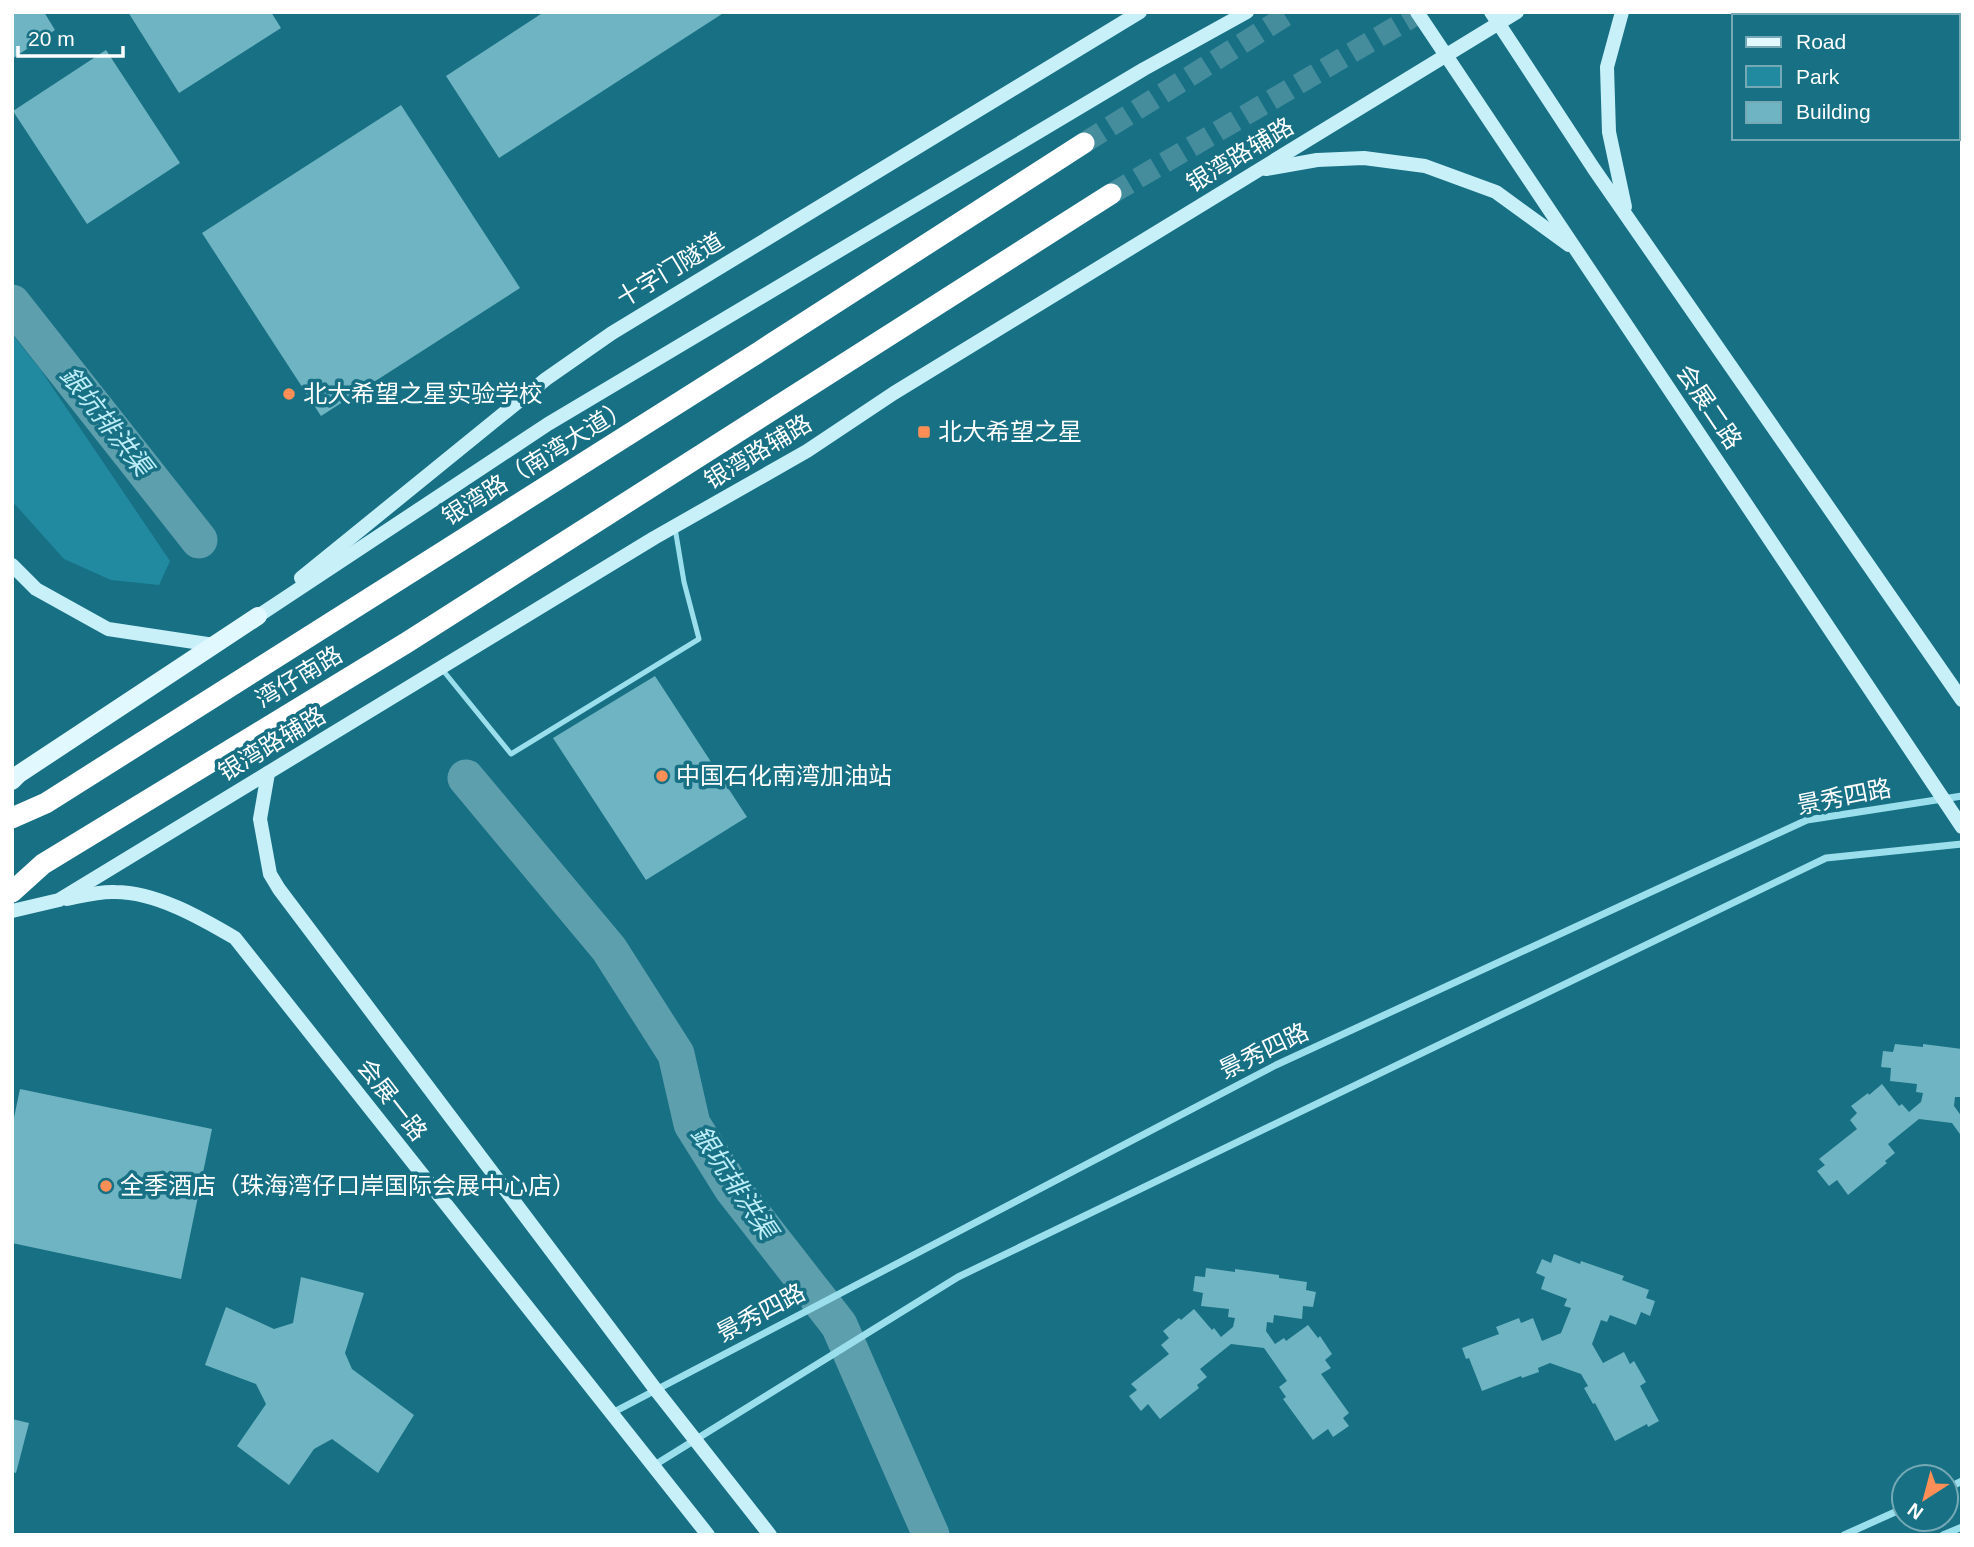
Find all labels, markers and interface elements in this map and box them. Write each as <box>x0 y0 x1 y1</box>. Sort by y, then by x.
scale bar <box>18 14 122 58</box>
legend <box>1732 14 1960 140</box>
text: 20 m <box>28 27 75 50</box>
text: Road <box>1796 30 1846 53</box>
text: Park <box>1796 65 1840 88</box>
text: Building <box>1796 100 1871 123</box>
street label: 银湾路辅路 <box>1181 112 1298 197</box>
street label: 十字门隧道 <box>611 227 728 312</box>
street label: 会展二路 <box>1671 359 1747 454</box>
water label: 銀坑排洪渠 <box>54 361 160 485</box>
place label: 北大希望之星实验学校 <box>303 380 543 407</box>
marker: 北大希望之星实验学校 <box>281 386 297 402</box>
street label: 银湾路（南湾大道） <box>437 393 634 530</box>
street label: 银湾路辅路 <box>699 409 816 494</box>
place label: 北大希望之星 <box>938 418 1082 445</box>
marker: 北大希望之星 <box>916 424 932 440</box>
street label: 湾仔南路 <box>251 640 347 713</box>
street label: 银湾路辅路 <box>213 701 330 786</box>
place label: 中国石化南湾加油站 <box>676 762 892 789</box>
marker: 中国石化南湾加油站 <box>654 768 670 784</box>
street label: 景秀四路 <box>1794 774 1894 819</box>
street label: 景秀四路 <box>1215 1017 1313 1084</box>
street label: 会展一路 <box>352 1054 433 1146</box>
water label: 銀坑排洪渠 <box>685 1120 785 1248</box>
place label: 全季酒店（珠海湾仔口岸国际会展中心店） <box>120 1172 576 1199</box>
marker: 全季酒店（珠海湾仔口岸国际会展中心店） <box>98 1178 114 1194</box>
street label: 景秀四路 <box>712 1278 809 1347</box>
north arrow <box>1890 1463 1960 1533</box>
text: N <box>1904 1499 1927 1524</box>

